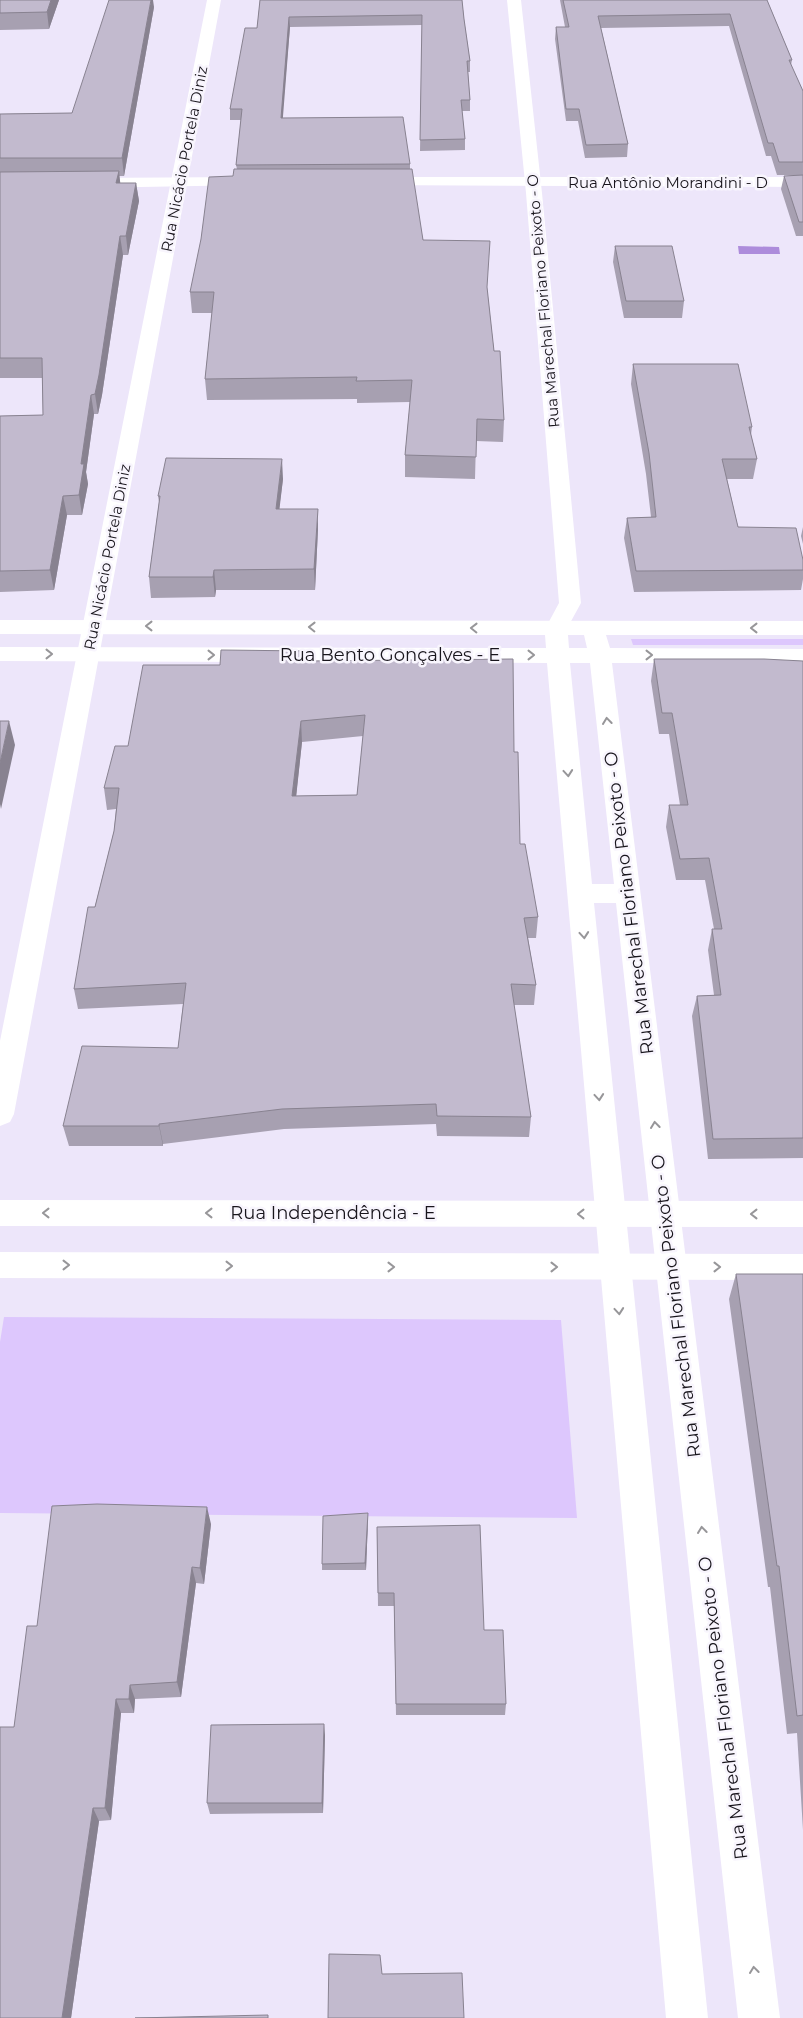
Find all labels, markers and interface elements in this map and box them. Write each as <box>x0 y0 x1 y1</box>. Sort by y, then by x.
street label: Rua Nicácio Portela Diniz <box>157 64 211 254</box>
street label: Rua Marechal Floriano Peixoto - O <box>522 173 564 429</box>
street label: Rua Antônio Morandini - D <box>568 173 768 192</box>
street label: Rua Nicácio Portela Diniz <box>80 462 134 652</box>
one-way arrow <box>145 621 153 631</box>
one-way arrow <box>308 622 316 632</box>
one-way arrow <box>470 623 478 633</box>
one-way arrow <box>750 623 758 633</box>
street label: Rua Bento Gonçalves - E <box>280 644 500 666</box>
one-way arrow <box>45 649 53 659</box>
one-way arrow <box>208 650 215 660</box>
one-way arrow <box>528 650 535 660</box>
one-way arrow <box>646 650 653 660</box>
one-way arrow <box>602 716 613 724</box>
street label: Rua Marechal Floriano Peixoto - O <box>599 750 659 1056</box>
one-way arrow <box>563 769 574 777</box>
one-way arrow <box>578 931 589 939</box>
one-way arrow <box>594 1093 605 1101</box>
one-way arrow <box>650 1121 661 1129</box>
street label: Rua Marechal Floriano Peixoto - O <box>646 1153 706 1459</box>
street label: Rua Independência - E <box>230 1202 436 1224</box>
one-way arrow <box>42 1208 50 1218</box>
one-way arrow <box>205 1208 212 1218</box>
one-way arrow <box>577 1209 585 1219</box>
one-way arrow <box>750 1209 758 1219</box>
one-way arrow <box>62 1260 70 1271</box>
one-way arrow <box>225 1261 233 1271</box>
one-way arrow <box>388 1262 395 1272</box>
one-way arrow <box>550 1262 558 1272</box>
one-way arrow <box>713 1262 721 1272</box>
one-way arrow <box>614 1307 625 1315</box>
one-way arrow <box>697 1526 708 1534</box>
street label: Rua Marechal Floriano Peixoto - O <box>693 1555 753 1861</box>
one-way arrow <box>749 1965 760 1973</box>

